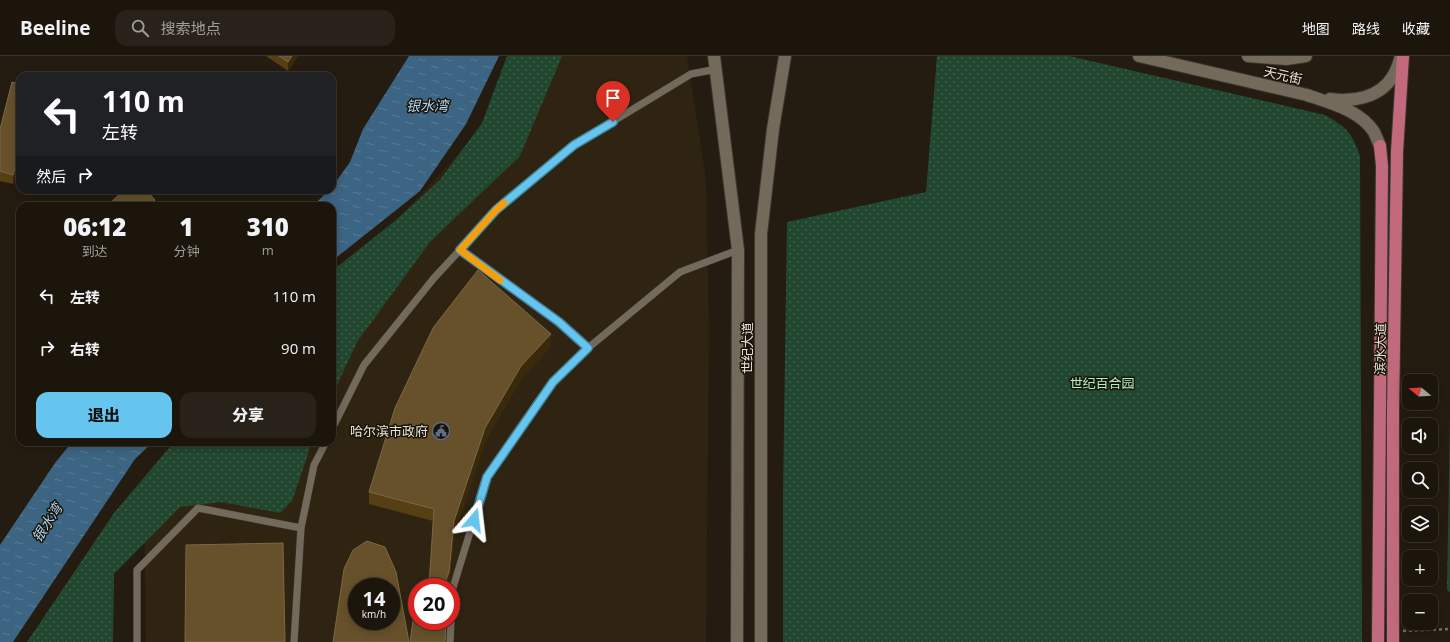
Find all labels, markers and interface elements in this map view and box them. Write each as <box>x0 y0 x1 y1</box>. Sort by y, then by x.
search box <box>115 10 395 46</box>
text: Beeline <box>20 15 91 41</box>
icon: search <box>129 17 151 39</box>
text: 搜索地点 <box>161 18 221 38</box>
text: 地图 <box>1302 19 1330 38</box>
text: 路线 <box>1352 19 1380 38</box>
text: 收藏 <box>1402 19 1430 38</box>
street label: 天元街 <box>1262 62 1304 88</box>
pin <box>596 81 630 122</box>
text: 110 m <box>102 82 185 120</box>
icon: arrive <box>602 87 624 109</box>
icon: left <box>36 88 88 140</box>
water label: 银水湾 <box>406 96 450 115</box>
text: 左转 <box>102 120 138 144</box>
icon: right <box>74 164 96 186</box>
text: 然后 <box>36 166 66 186</box>
text: 06:12 <box>63 210 126 243</box>
text: 1 <box>179 210 194 243</box>
text: 310 <box>247 210 289 243</box>
text: m <box>262 241 274 259</box>
text: 到达 <box>82 242 108 260</box>
text: 分钟 <box>173 242 199 260</box>
icon: left <box>36 285 58 307</box>
text: 110 m <box>272 286 316 306</box>
text: 左转 <box>70 287 100 307</box>
street label: 世纪大道 <box>738 322 756 374</box>
street label: 滨水大道 <box>1371 323 1389 375</box>
icon: right <box>36 337 58 359</box>
text: 90 m <box>281 338 316 358</box>
text: 右转 <box>70 339 100 359</box>
park label: 世纪百合园 <box>1069 374 1135 392</box>
north arrow <box>1402 374 1438 410</box>
map controls <box>1402 374 1438 630</box>
button: 退出 <box>36 392 172 438</box>
button: 分享 <box>180 392 316 438</box>
button: sound <box>1402 418 1438 454</box>
public building icon: 哈尔滨市政府 <box>431 421 451 441</box>
place label: 哈尔滨市政府 <box>350 422 428 440</box>
button: search <box>1402 462 1438 498</box>
water label: 银水湾 <box>27 498 67 546</box>
position arrow <box>453 499 495 541</box>
button: layers <box>1402 506 1438 542</box>
button: + <box>1402 550 1438 586</box>
speed limit sign: 20 <box>408 578 460 630</box>
text: 14 <box>363 585 385 612</box>
button: − <box>1402 594 1438 630</box>
text: km/h <box>362 607 386 621</box>

